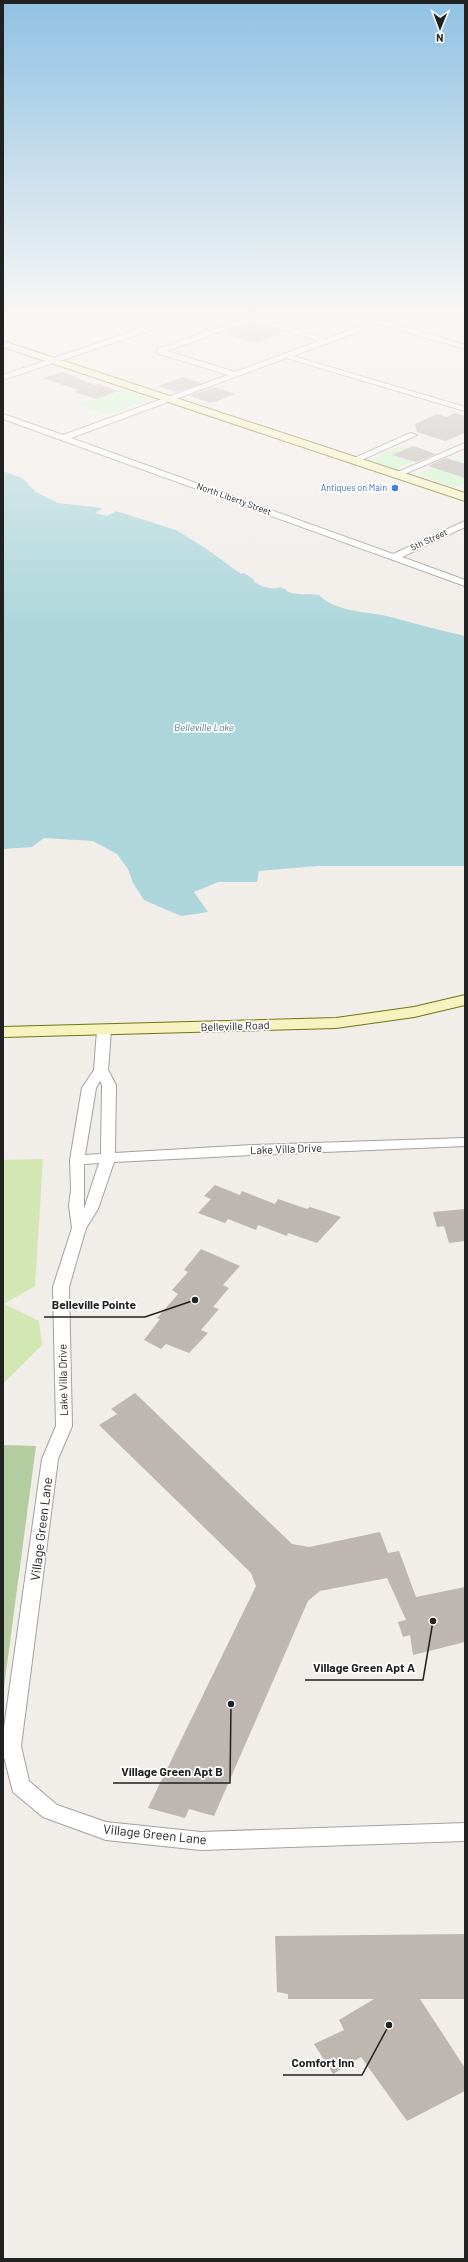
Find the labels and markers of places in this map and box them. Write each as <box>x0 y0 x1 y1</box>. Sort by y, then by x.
place label: Antiques on Main <box>321 482 387 493</box>
marker: Antiques on Main <box>390 483 400 493</box>
callout: Belleville Pointe <box>44 1293 145 1317</box>
callout: Village Green Apt A <box>305 1656 423 1680</box>
callout: Village Green Apt B <box>113 1759 230 1783</box>
callout: Comfort Inn <box>283 2051 362 2075</box>

